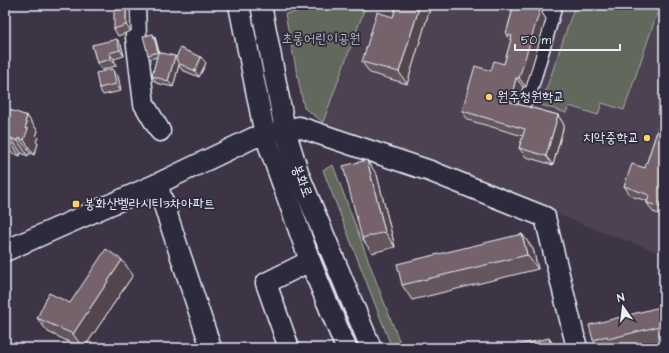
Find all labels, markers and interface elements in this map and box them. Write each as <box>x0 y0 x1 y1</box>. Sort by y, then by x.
scale bar <box>515 26 620 52</box>
park label: 초롱어린이공원 <box>282 29 360 49</box>
text: 50 m <box>521 32 552 49</box>
place label: 원주청원학교 <box>497 87 565 107</box>
marker: 원주청원학교 <box>484 92 494 102</box>
place label: 치악중학교 <box>583 128 639 148</box>
marker: 치악중학교 <box>642 133 652 143</box>
street label: 봉화로 <box>287 162 317 200</box>
place label: 봉화산벨라시티3차아파트 <box>84 194 215 214</box>
marker: 봉화산벨라시티3차아파트 <box>71 199 81 209</box>
north arrow <box>603 287 643 327</box>
text: N <box>616 290 626 306</box>

